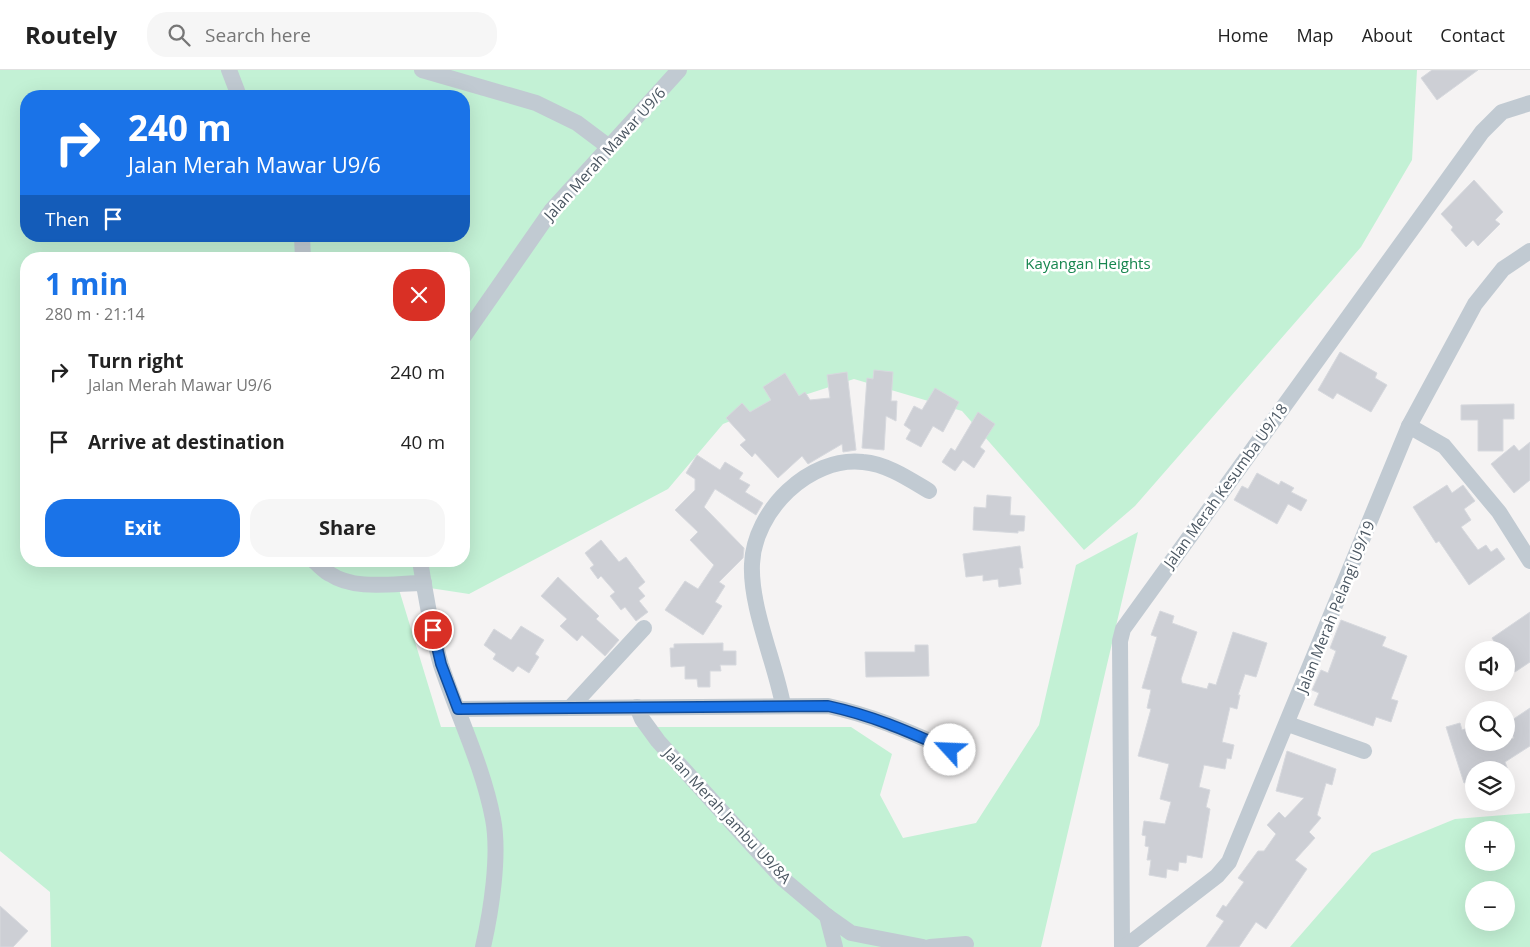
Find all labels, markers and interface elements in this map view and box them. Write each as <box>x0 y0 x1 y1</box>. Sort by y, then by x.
search box <box>147 12 497 57</box>
text: Routely <box>25 18 117 51</box>
icon: search <box>165 21 193 49</box>
text: Search here <box>205 22 311 48</box>
text: Home <box>1218 23 1268 47</box>
text: Map <box>1296 23 1334 47</box>
text: About <box>1362 23 1412 47</box>
text: Contact <box>1440 23 1505 47</box>
street label: Jalan Merah Mawar U9/6 <box>538 83 669 226</box>
text: 240 m <box>128 104 232 151</box>
icon: right <box>45 110 110 175</box>
text: Jalan Merah Mawar U9/6 <box>128 149 381 179</box>
icon: arrive <box>99 205 127 233</box>
text: Then <box>45 206 89 232</box>
park label: Kayangan Heights <box>1025 253 1151 273</box>
text: 1 min <box>45 263 128 304</box>
button: close <box>393 269 445 321</box>
text: 280 m · 21:14 <box>45 303 145 325</box>
text: Turn right <box>88 348 183 374</box>
icon: right <box>45 358 73 386</box>
text: 240 m <box>390 359 445 385</box>
text: Jalan Merah Mawar U9/6 <box>88 374 272 396</box>
street label: Jalan Merah Kesumba U9/18 <box>1158 399 1292 573</box>
icon: arrive <box>45 428 73 456</box>
text: Arrive at destination <box>88 429 285 455</box>
text: 40 m <box>401 429 445 455</box>
button: Exit <box>45 499 240 557</box>
button: Share <box>250 499 445 557</box>
street label: Jalan Merah Pelangi U9/19 <box>1291 518 1379 697</box>
pin <box>412 609 454 651</box>
icon: arrive <box>419 616 447 644</box>
map controls <box>1465 641 1515 931</box>
button: sound <box>1465 641 1515 691</box>
button: search <box>1465 701 1515 751</box>
position arrow <box>923 723 975 775</box>
street label: Jalan Merah Jambu U9/8A <box>658 742 796 888</box>
button: layers <box>1465 761 1515 811</box>
button: + <box>1465 821 1515 871</box>
button: − <box>1465 881 1515 931</box>

